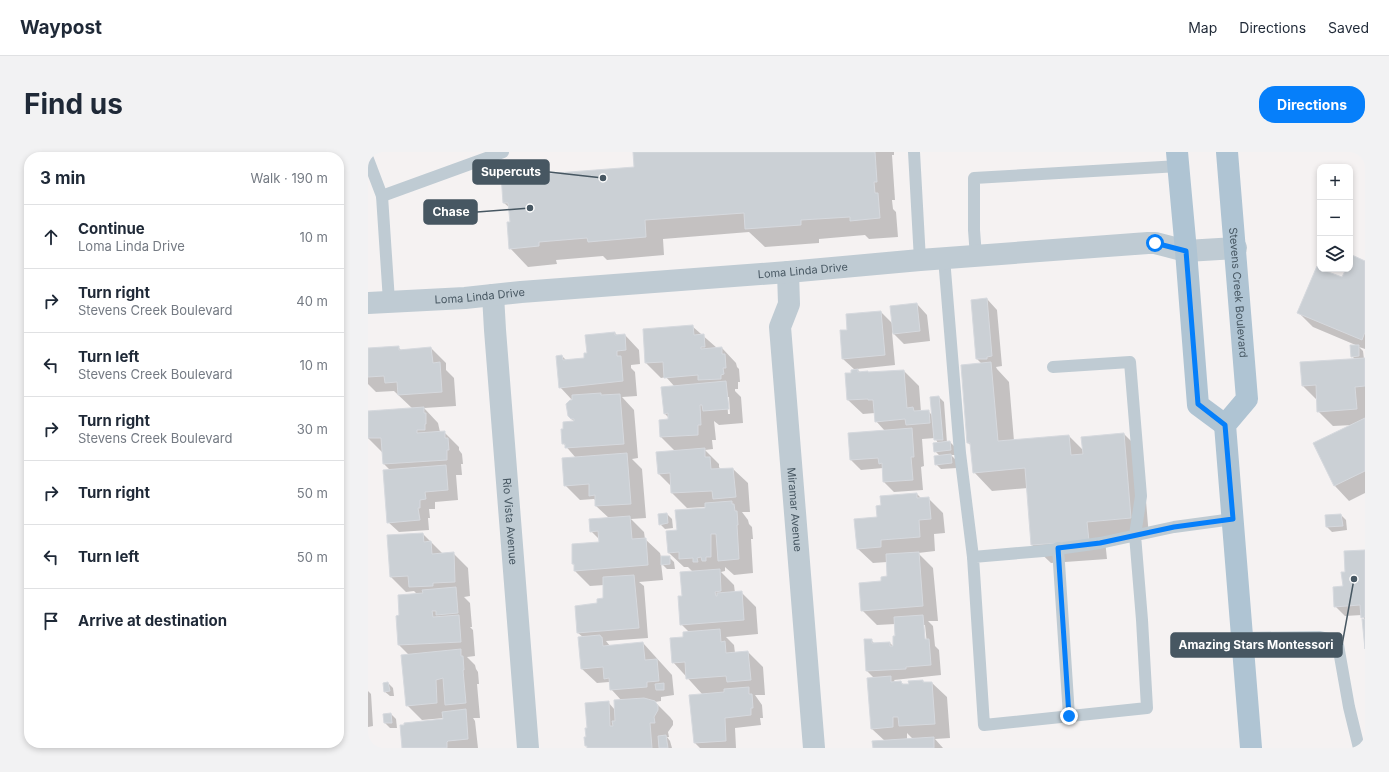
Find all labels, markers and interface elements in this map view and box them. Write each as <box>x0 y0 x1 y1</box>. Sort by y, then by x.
text: Waypost <box>20 16 102 39</box>
text: Map <box>1188 19 1217 36</box>
text: Directions <box>1239 19 1306 36</box>
text: Saved <box>1328 19 1369 36</box>
button: Directions <box>1259 86 1365 123</box>
text: Find us <box>24 87 123 121</box>
callout: Supercuts <box>473 160 549 184</box>
text: Supercuts <box>481 164 541 179</box>
map controls <box>1317 164 1353 272</box>
button: + <box>1317 164 1353 200</box>
text: 3 min <box>40 168 86 188</box>
text: Walk · 190 m <box>251 170 328 186</box>
callout: Chase <box>424 200 477 224</box>
button: − <box>1317 200 1353 236</box>
text: Chase <box>432 204 470 219</box>
text: Continue <box>78 219 145 238</box>
icon: ahead <box>40 226 62 248</box>
street label: Stevens Creek Boulevard <box>1226 227 1251 358</box>
text: 10 m <box>299 229 328 245</box>
route start <box>1146 234 1164 252</box>
button: layers <box>1317 236 1353 272</box>
text: Loma Linda Drive <box>78 238 185 254</box>
street label: Loma Linda Drive <box>757 260 848 281</box>
text: Turn right <box>78 283 150 302</box>
street label: Loma Linda Drive <box>434 285 525 307</box>
icon: right <box>40 290 62 312</box>
text: 40 m <box>296 293 328 309</box>
text: Stevens Creek Boulevard <box>78 302 232 318</box>
text: Turn left <box>78 347 139 366</box>
icon: left <box>40 354 62 376</box>
text: 10 m <box>299 357 328 373</box>
text: Stevens Creek Boulevard <box>78 366 232 382</box>
text: Turn right <box>78 411 150 430</box>
icon: right <box>40 418 62 440</box>
text: 30 m <box>297 421 328 437</box>
text: Stevens Creek Boulevard <box>78 430 232 446</box>
street label: Miramar Avenue <box>784 467 805 552</box>
street label: Rio Vista Avenue <box>500 477 521 565</box>
icon: right <box>40 482 62 504</box>
text: Turn right <box>78 483 150 502</box>
text: 50 m <box>297 485 328 501</box>
icon: left <box>40 546 62 568</box>
text: Turn left <box>78 547 139 566</box>
text: 50 m <box>297 549 328 565</box>
icon: arrive <box>40 610 62 632</box>
text: Arrive at destination <box>78 611 227 630</box>
callout: Amazing Stars Montessori <box>1171 633 1342 657</box>
text: Amazing Stars Montessori <box>1178 637 1334 652</box>
route end <box>1060 707 1078 725</box>

